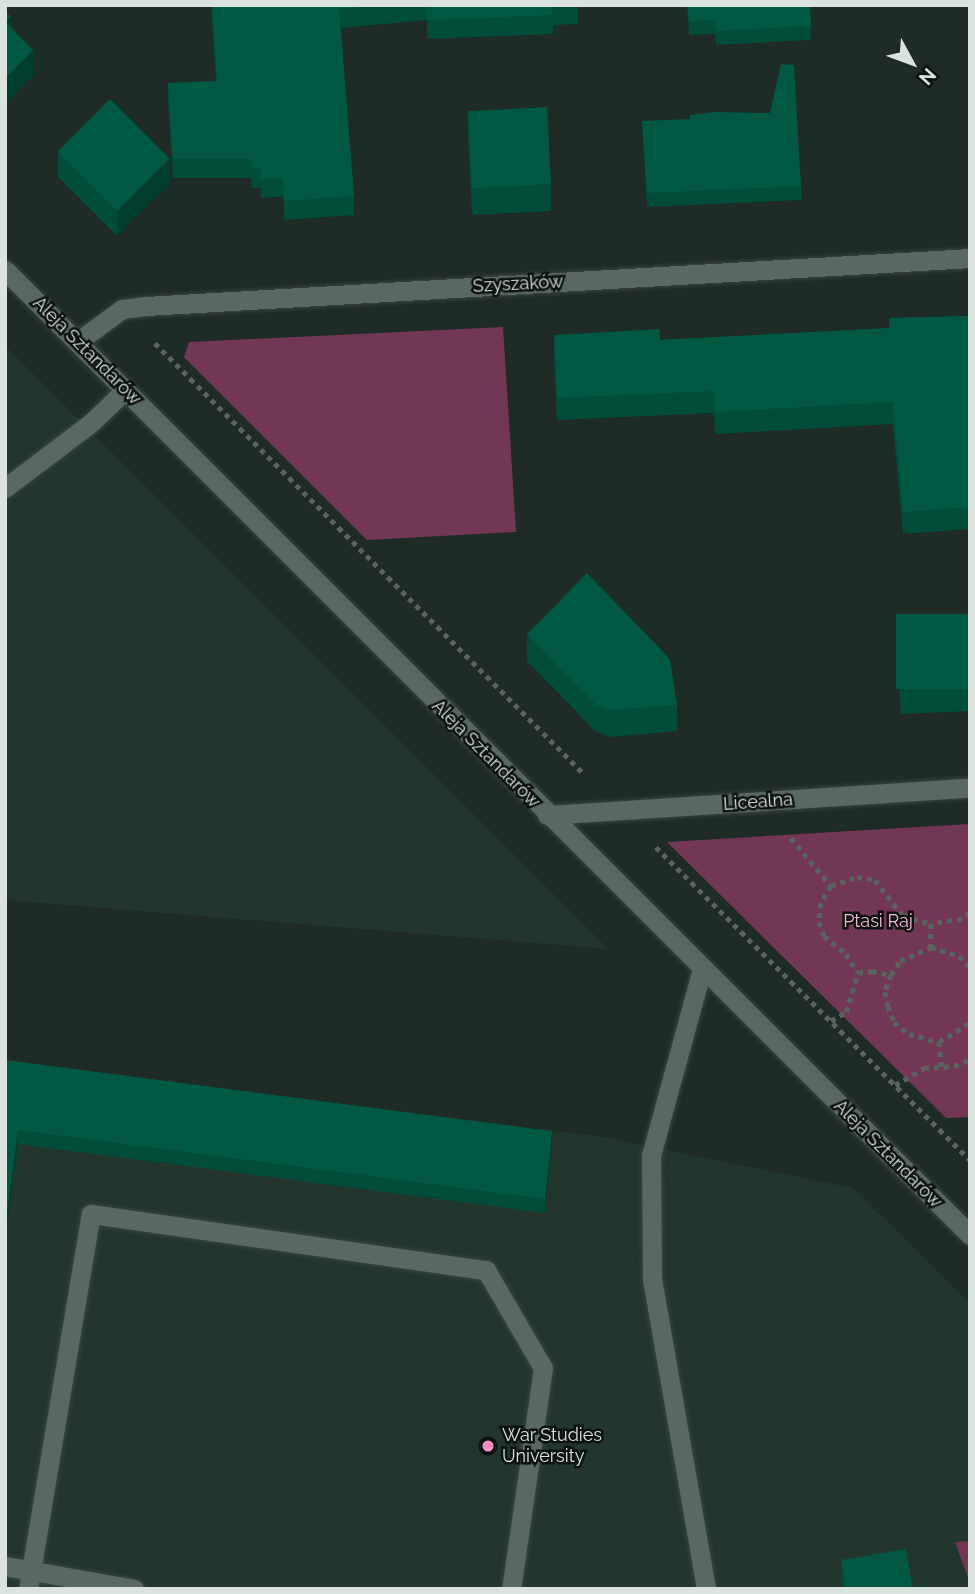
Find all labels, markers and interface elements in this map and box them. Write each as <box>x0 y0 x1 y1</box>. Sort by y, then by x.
north arrow <box>877 28 947 98</box>
text: N <box>915 64 941 89</box>
street label: Szyszaków <box>472 271 564 297</box>
street label: Aleja Sztandarów <box>28 292 146 410</box>
street label: Aleja Sztandarów <box>427 695 545 813</box>
street label: Licealna <box>722 789 794 815</box>
park label: Ptasi Raj <box>843 910 913 932</box>
street label: Aleja Sztandarów <box>829 1095 947 1213</box>
place label: War Studies University <box>502 1425 602 1468</box>
marker: War Studies University <box>480 1438 496 1454</box>

